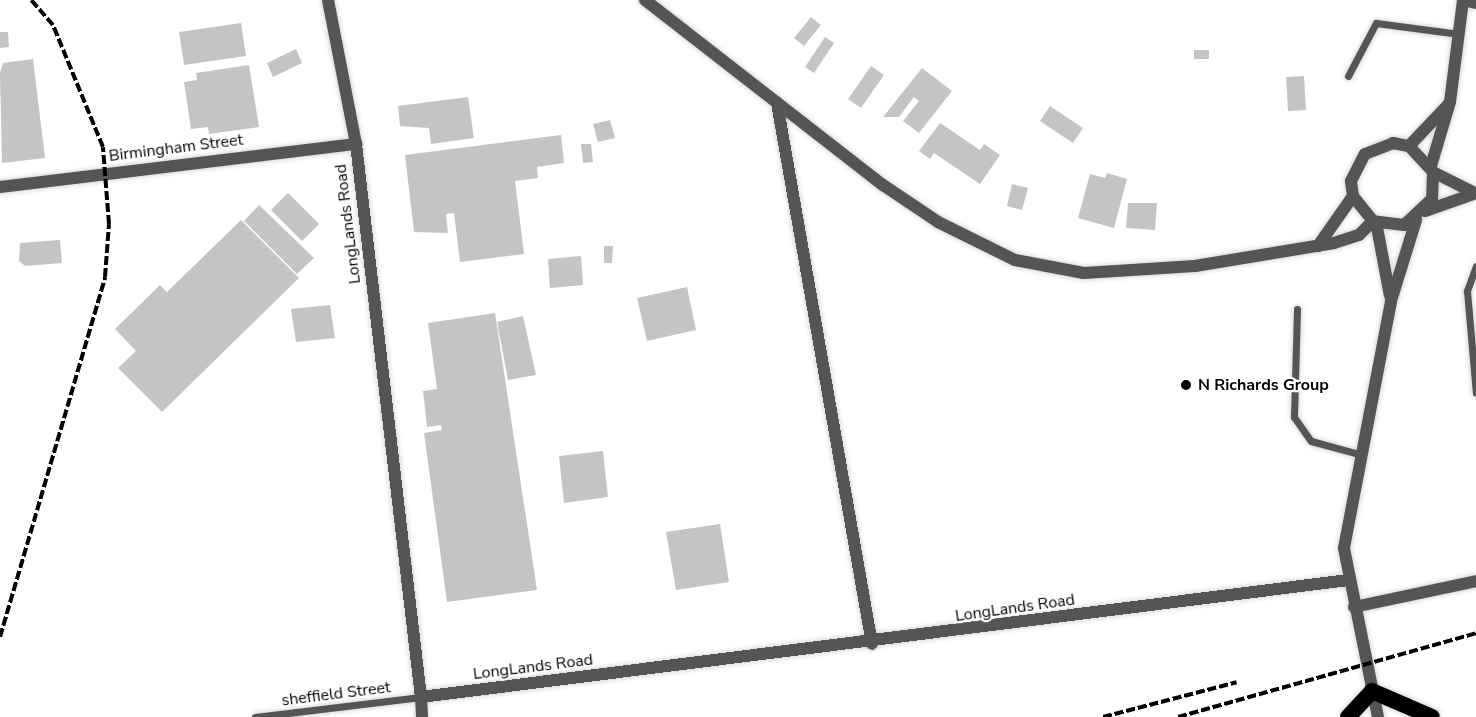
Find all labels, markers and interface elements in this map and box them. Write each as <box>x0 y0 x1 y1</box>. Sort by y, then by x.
street label: Birmingham Street <box>108 130 244 166</box>
street label: LongLands Road <box>331 163 365 285</box>
place label: N Richards Group <box>1198 375 1329 395</box>
marker: N Richards Group <box>1179 378 1193 392</box>
street label: LongLands Road <box>954 590 1076 626</box>
street label: LongLands Road <box>472 650 594 684</box>
street label: sheffield Street <box>280 678 392 710</box>

